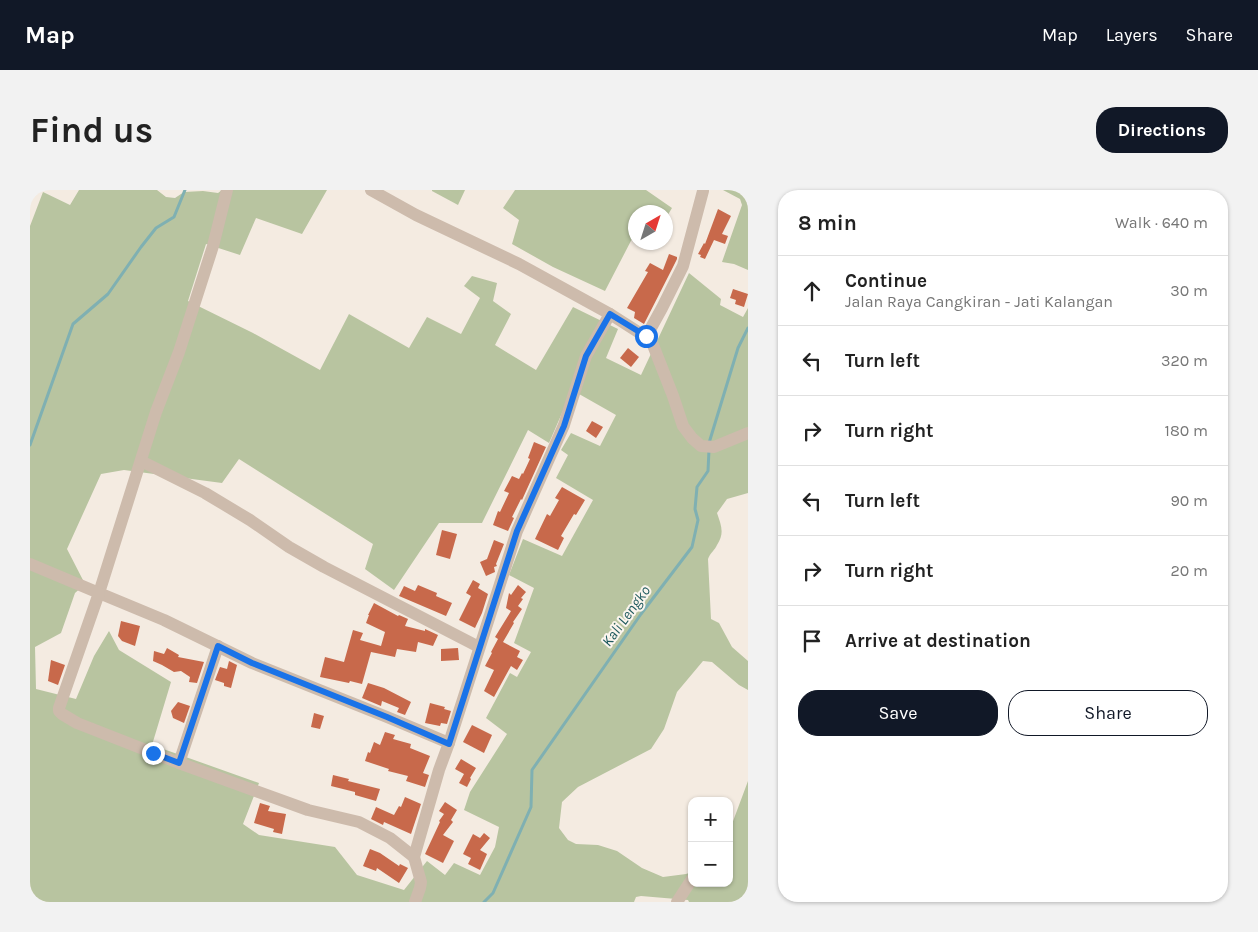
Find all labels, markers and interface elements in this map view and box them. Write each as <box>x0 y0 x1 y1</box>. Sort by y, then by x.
text: Map <box>25 21 75 49</box>
text: Map <box>1042 24 1078 46</box>
text: Layers <box>1106 24 1158 46</box>
text: Share <box>1186 24 1233 46</box>
button: Directions <box>1096 107 1228 153</box>
text: Find us <box>30 110 153 151</box>
north arrow <box>628 205 673 250</box>
text: 8 min <box>798 211 857 235</box>
text: Walk · 640 m <box>1115 213 1208 232</box>
text: Continue <box>845 270 927 292</box>
icon: ahead <box>798 277 826 305</box>
text: 30 m <box>1170 281 1208 300</box>
text: Jalan Raya Cangkiran - Jati Kalangan <box>845 292 1113 311</box>
route start <box>635 325 658 348</box>
icon: left <box>798 347 826 375</box>
text: Turn left <box>845 350 920 372</box>
text: 320 m <box>1161 351 1208 370</box>
icon: right <box>798 417 826 445</box>
text: Turn right <box>845 420 934 442</box>
text: 180 m <box>1165 421 1208 440</box>
icon: left <box>798 487 826 515</box>
text: Turn left <box>845 490 920 512</box>
text: 90 m <box>1170 491 1208 510</box>
icon: right <box>798 557 826 585</box>
text: Turn right <box>845 560 934 582</box>
text: 20 m <box>1170 561 1208 580</box>
water label: Kali Lengko <box>598 582 654 650</box>
icon: arrive <box>798 627 826 655</box>
text: Arrive at destination <box>845 630 1031 652</box>
button: Save <box>798 690 998 736</box>
button: Share <box>1008 690 1208 736</box>
route end <box>142 742 165 765</box>
map controls <box>688 797 733 887</box>
button: + <box>688 797 733 842</box>
button: − <box>688 842 733 887</box>

